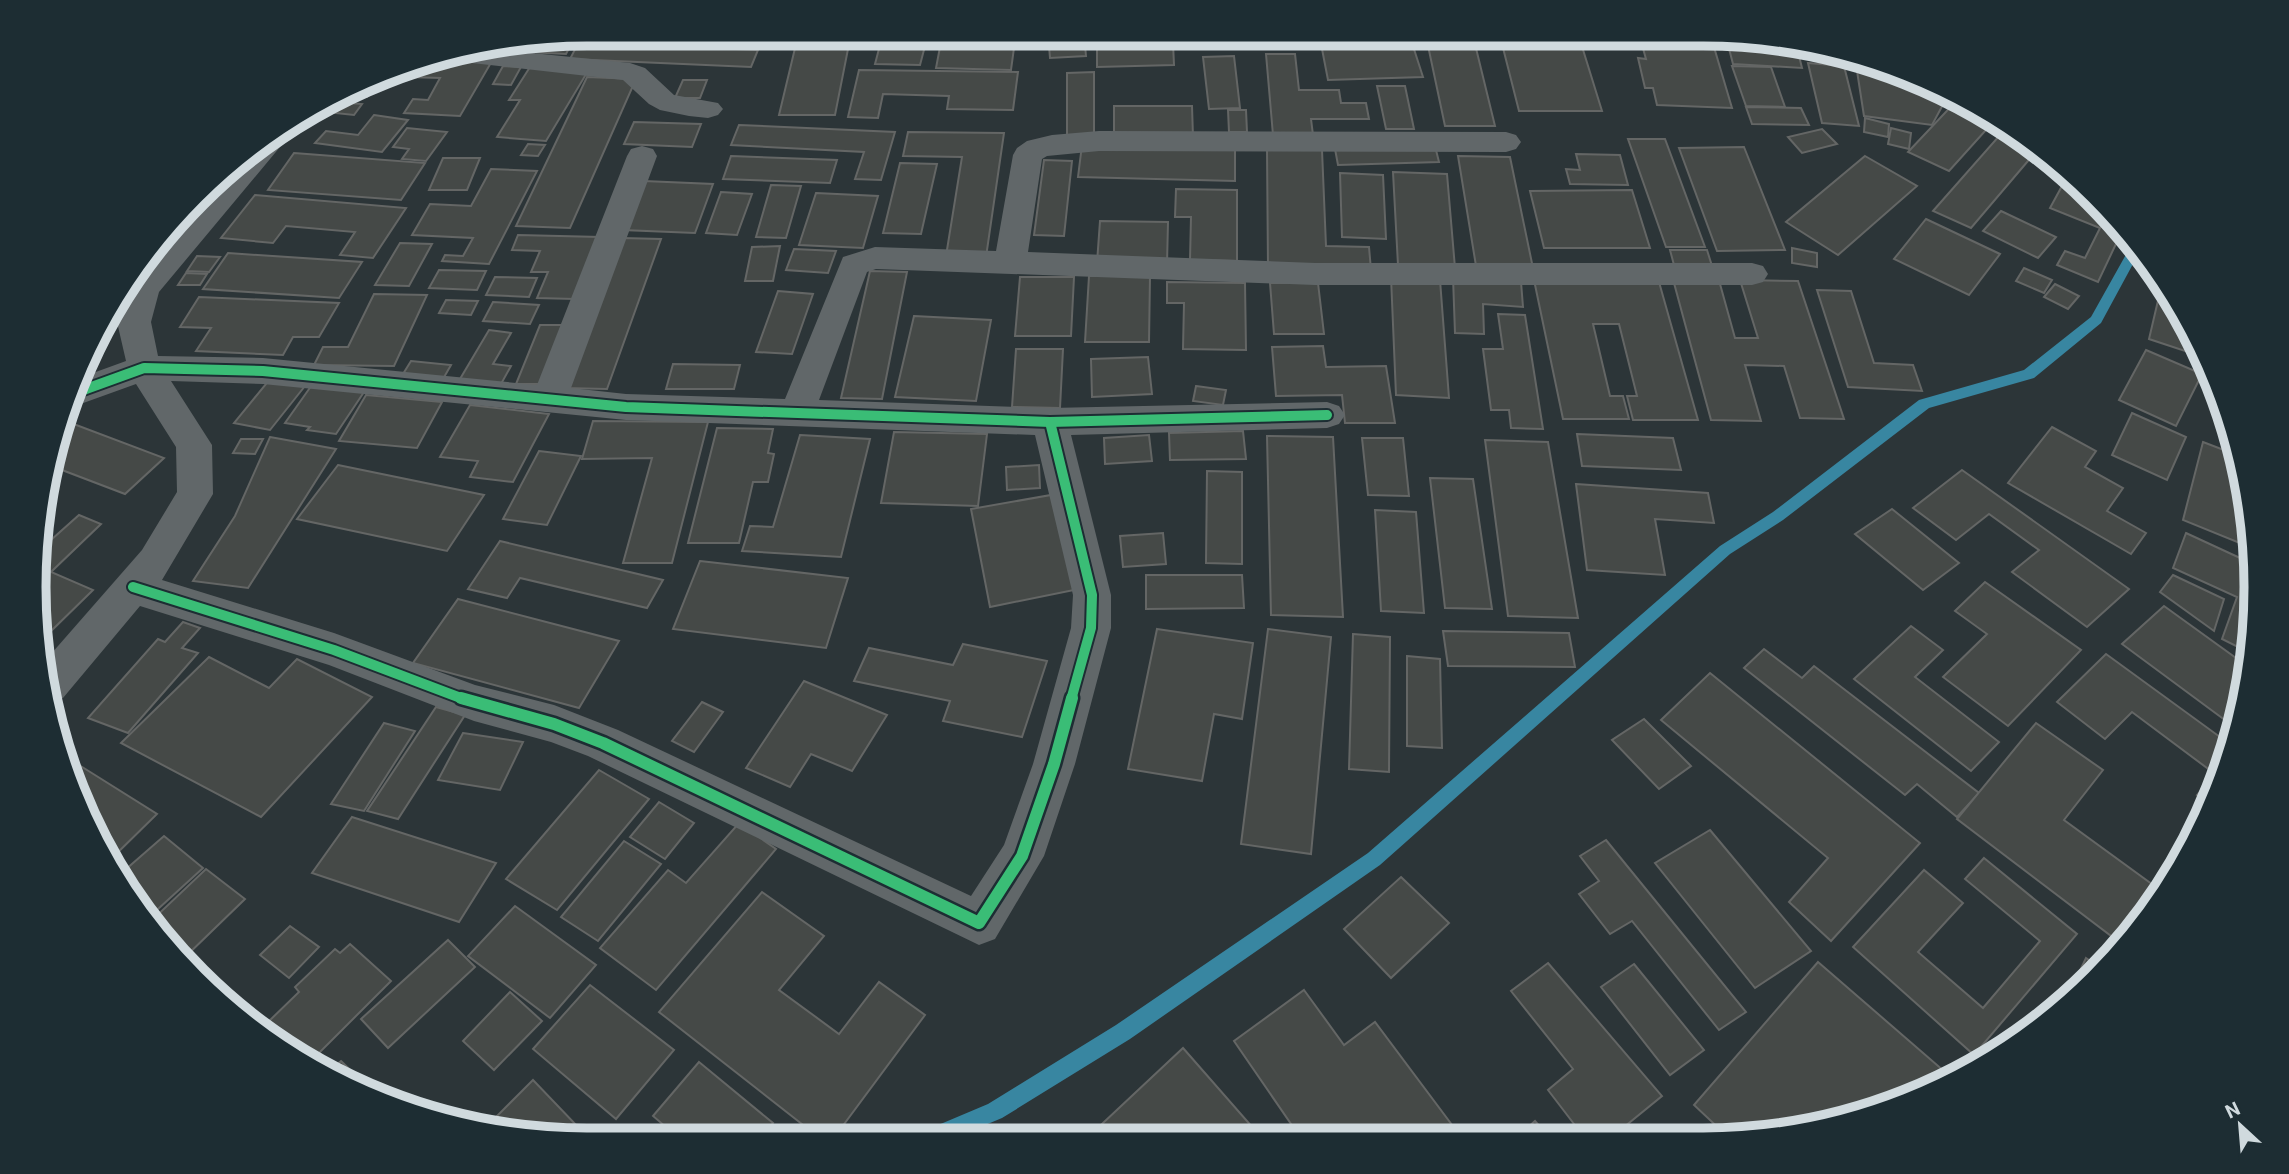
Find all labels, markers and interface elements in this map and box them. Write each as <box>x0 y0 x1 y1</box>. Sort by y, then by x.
north arrow <box>2205 1090 2275 1160</box>
text: N <box>2222 1097 2244 1123</box>

